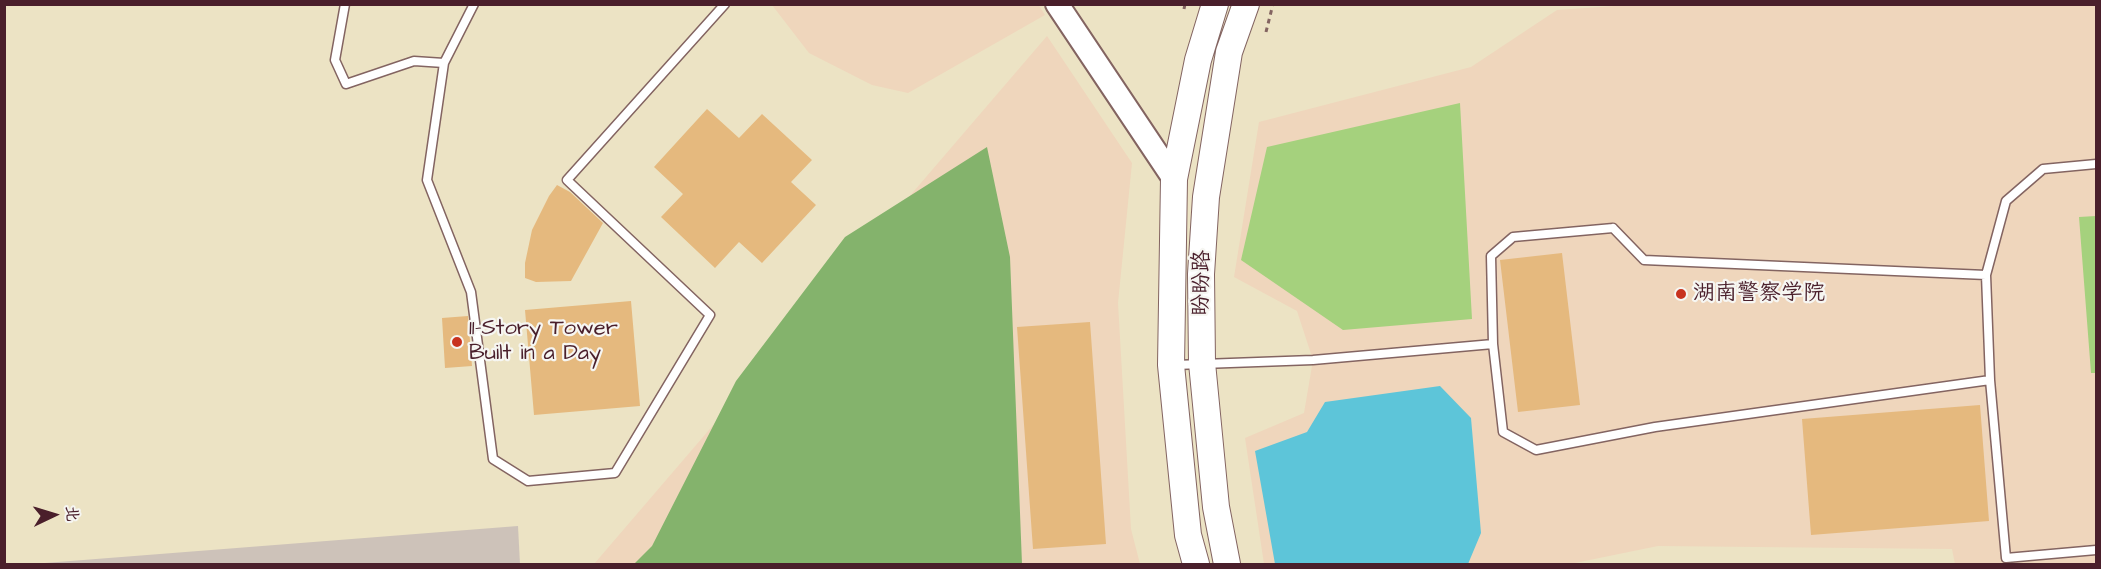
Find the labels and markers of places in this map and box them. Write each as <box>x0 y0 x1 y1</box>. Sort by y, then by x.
place label: 湖南警察学院 <box>1693 281 1825 307</box>
marker: 湖南警察学院 <box>1674 287 1688 301</box>
place label: 11-Story Tower Built in a Day <box>469 316 618 368</box>
marker: 11-Story Tower Built in a Day <box>450 335 464 349</box>

